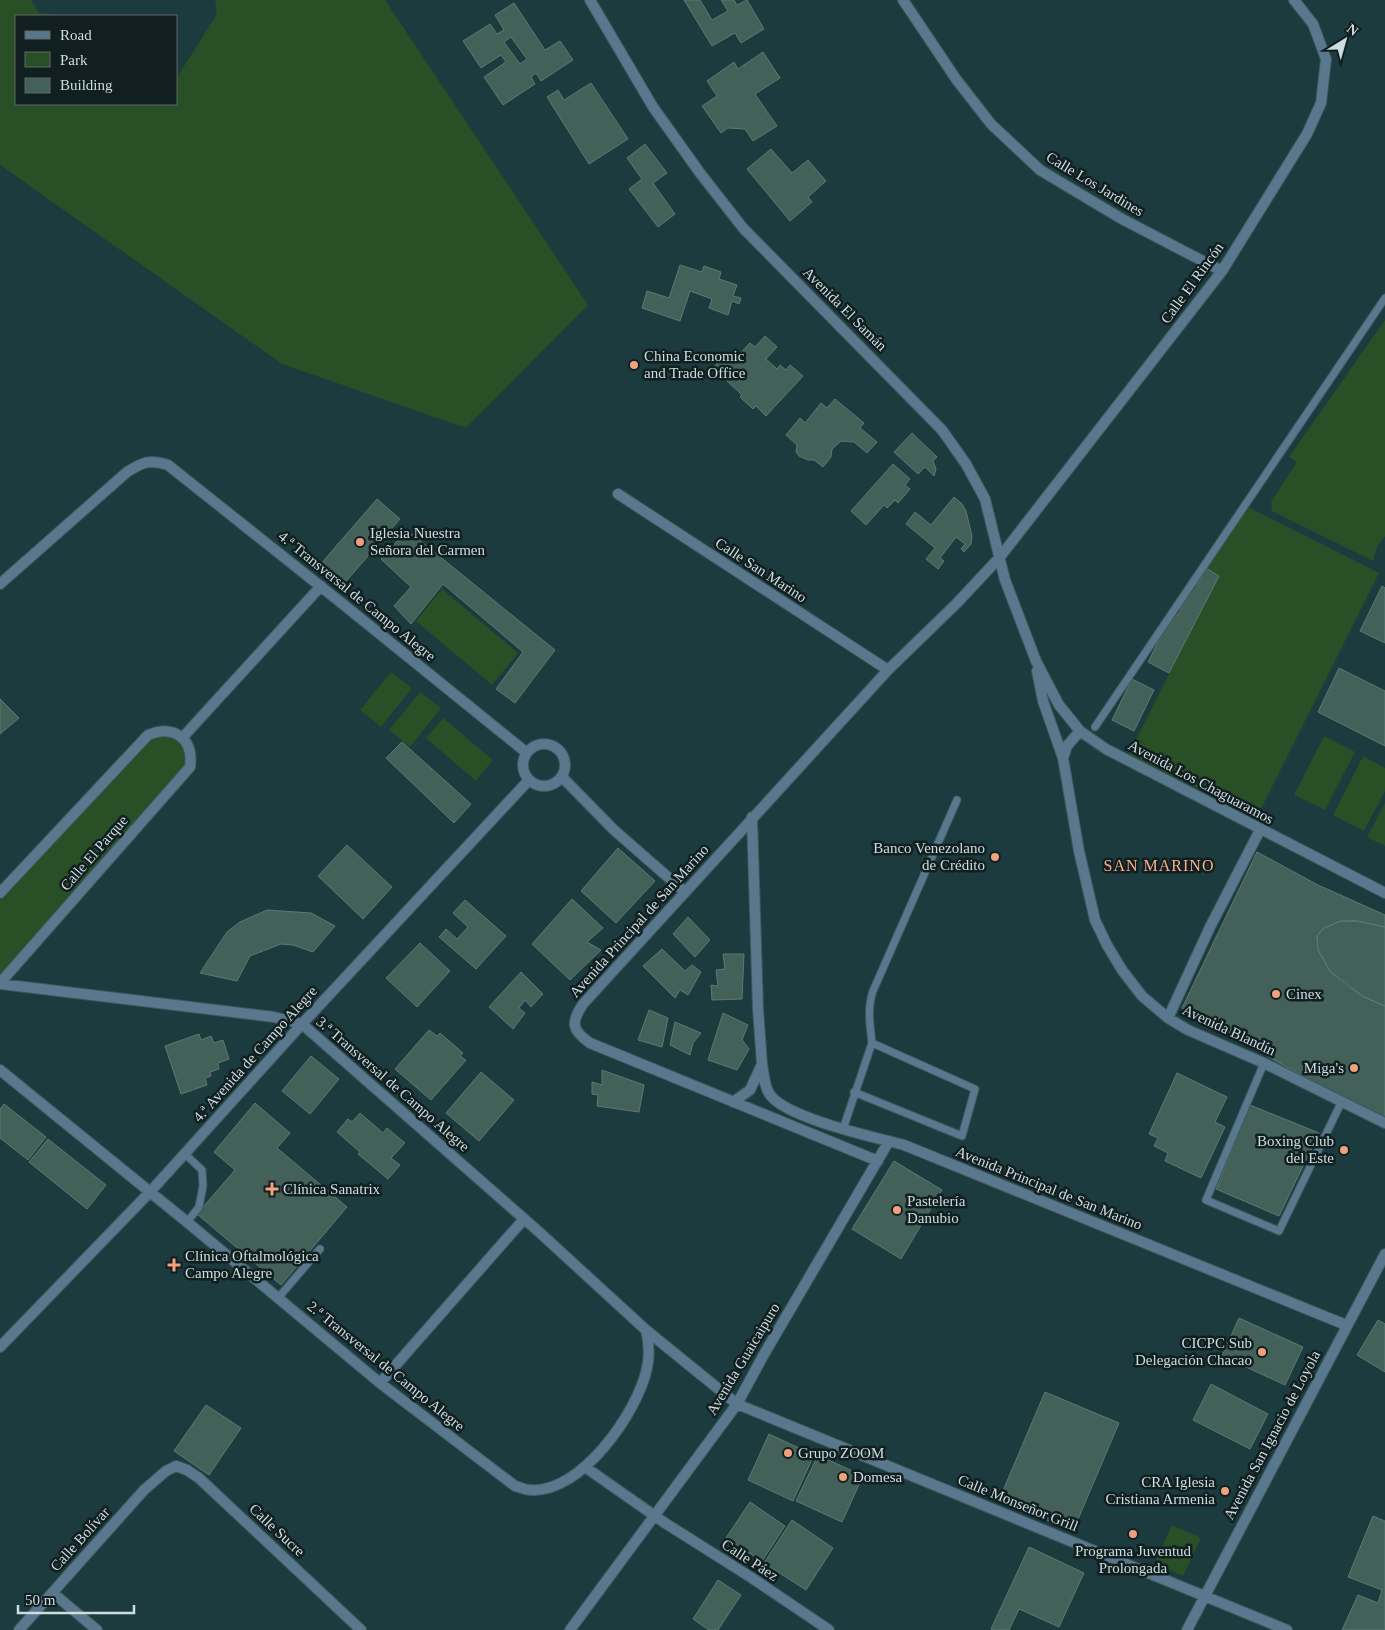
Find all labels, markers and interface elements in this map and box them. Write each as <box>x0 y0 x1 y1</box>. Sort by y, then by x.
legend <box>15 15 178 105</box>
north arrow <box>1320 15 1370 65</box>
text: N <box>1344 21 1361 39</box>
text: Road <box>60 27 92 43</box>
text: Park <box>60 52 88 68</box>
text: Building <box>60 77 113 93</box>
street label: Calle Los Jardines <box>1043 149 1147 219</box>
street label: Calle El Rincón <box>1157 239 1227 326</box>
street label: Avenida El Samán <box>800 264 890 354</box>
place label: China Economic and Trade Office <box>644 348 746 381</box>
marker: China Economic and Trade Office <box>628 359 640 371</box>
place label: Iglesia Nuestra Señora del Carmen <box>370 525 485 558</box>
street label: 4.ª Transversal de Campo Alegre <box>275 528 439 664</box>
street label: Calle San Marino <box>712 534 810 606</box>
marker: Iglesia Nuestra Señora del Carmen <box>354 536 366 548</box>
street label: Avenida Los Chaguaramos <box>1126 737 1276 827</box>
street label: Calle El Parque <box>57 812 131 894</box>
place label: Banco Venezolano de Crédito <box>873 840 985 873</box>
street label: Avenida Principal de San Marino <box>566 841 712 1001</box>
marker: Banco Venezolano de Crédito <box>989 851 1001 863</box>
district label: SAN MARINO <box>1104 857 1214 874</box>
street label: 4.ª Avenida de Campo Alegre <box>190 983 320 1125</box>
place label: Cinex <box>1286 986 1322 1002</box>
marker: Cinex <box>1270 988 1282 1000</box>
street label: Avenida Blandín <box>1180 1001 1279 1059</box>
street label: 3.ª Transversal de Campo Alegre <box>313 1013 473 1155</box>
place label: Miga's <box>1304 1060 1344 1076</box>
marker: Miga's <box>1348 1062 1360 1074</box>
place label: Boxing Club del Este <box>1257 1133 1334 1166</box>
street label: Avenida Principal de San Marino <box>953 1143 1145 1233</box>
marker: Boxing Club del Este <box>1338 1144 1350 1156</box>
place label: Clínica Sanatrix <box>283 1181 381 1197</box>
marker: Clínica Sanatrix <box>265 1182 279 1196</box>
place label: Pastelería Danubio <box>907 1193 966 1226</box>
marker: Pastelería Danubio <box>891 1204 903 1216</box>
place label: Clínica Oftalmológica Campo Alegre <box>185 1248 319 1281</box>
marker: Clínica Oftalmológica Campo Alegre <box>167 1258 181 1272</box>
street label: 2.ª Transversal de Campo Alegre <box>304 1298 468 1434</box>
street label: Avenida Guaicaipuro <box>703 1300 783 1418</box>
place label: CICPC Sub Delegación Chacao <box>1135 1335 1252 1368</box>
marker: CICPC Sub Delegación Chacao <box>1256 1346 1268 1358</box>
street label: Avenida San Ignacio de Loyola <box>1221 1348 1324 1522</box>
place label: Grupo ZOOM <box>798 1445 884 1461</box>
marker: Grupo ZOOM <box>782 1447 794 1459</box>
place label: Domesa <box>853 1469 902 1485</box>
marker: Domesa <box>837 1471 849 1483</box>
street label: Calle Monseñor Grill <box>956 1472 1080 1534</box>
place label: CRA Iglesia Cristiana Armenia <box>1105 1474 1215 1507</box>
marker: CRA Iglesia Cristiana Armenia <box>1219 1485 1231 1497</box>
street label: Calle Sucre <box>246 1500 308 1560</box>
street label: Calle Bolívar <box>47 1504 113 1574</box>
marker: Programa Juventud Prolongada <box>1127 1528 1139 1540</box>
street label: Calle Páez <box>719 1536 781 1584</box>
place label: Programa Juventud Prolongada <box>1075 1543 1192 1576</box>
scale bar <box>18 1582 134 1614</box>
text: 50 m <box>25 1592 56 1608</box>

